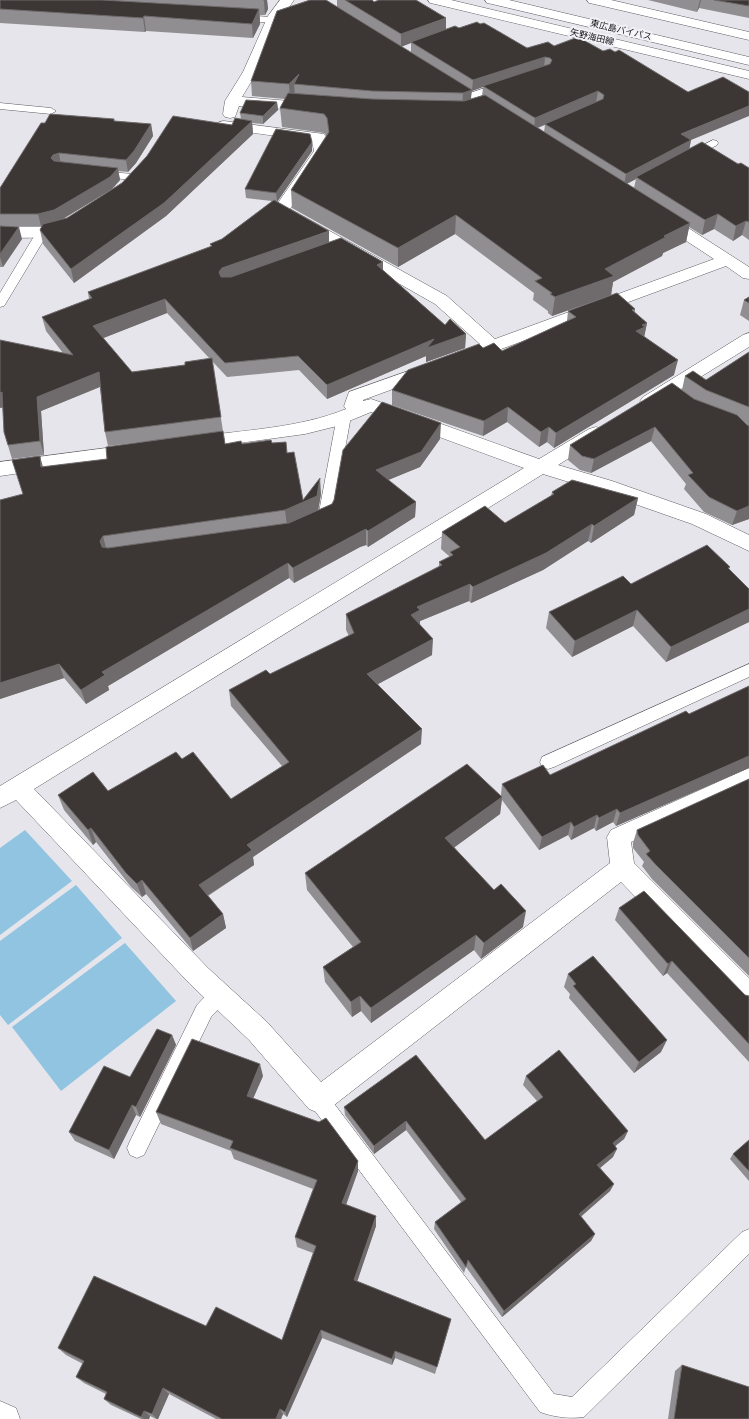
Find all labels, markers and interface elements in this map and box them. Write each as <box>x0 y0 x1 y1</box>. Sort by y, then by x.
street label: 東広島バイパス <box>589 17 653 43</box>
street label: 矢野海田線 <box>569 26 616 48</box>

